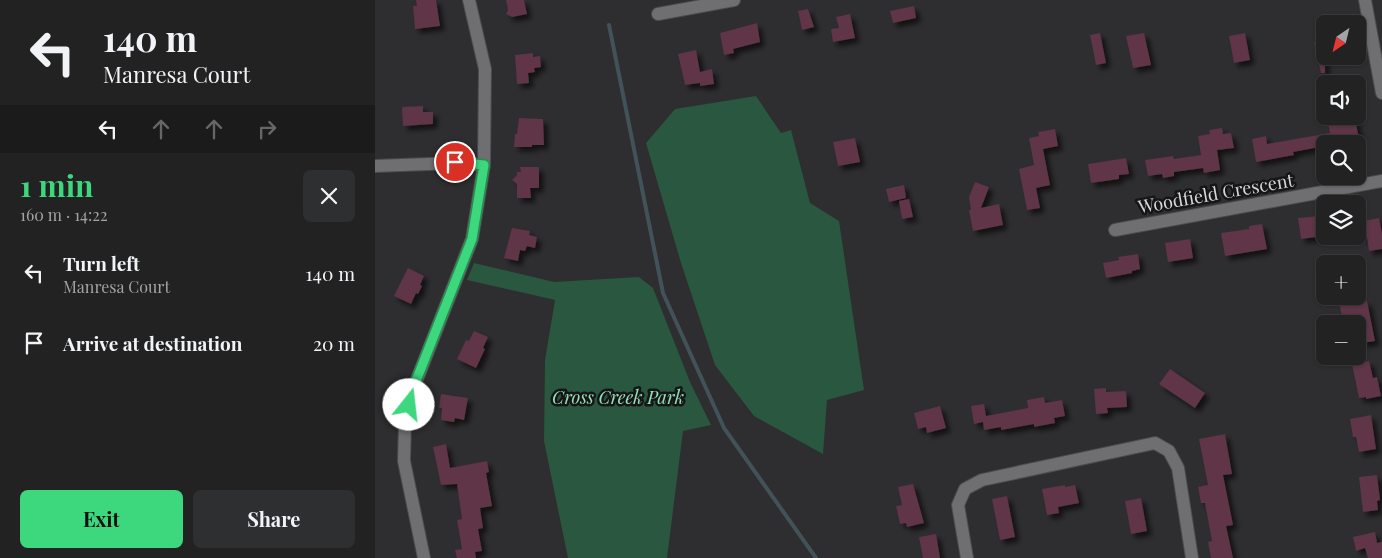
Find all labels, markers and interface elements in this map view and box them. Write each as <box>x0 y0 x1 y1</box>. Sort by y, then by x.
text: 140 m <box>103 14 197 61</box>
north arrow <box>1316 15 1366 65</box>
map controls <box>1316 15 1366 365</box>
icon: left <box>20 20 85 85</box>
text: Manresa Court <box>103 59 250 89</box>
button: sound <box>1316 75 1366 125</box>
icon: left <box>94 115 122 143</box>
icon: ahead <box>147 115 175 143</box>
icon: ahead <box>200 115 228 143</box>
icon: right <box>253 115 281 143</box>
button: search <box>1316 135 1366 185</box>
pin <box>434 141 476 183</box>
icon: arrive <box>441 148 469 176</box>
text: 1 min <box>20 165 94 205</box>
street label: Woodfield Crescent <box>1135 167 1296 219</box>
button: close <box>303 170 355 222</box>
button: layers <box>1316 195 1366 245</box>
text: 160 m · 14:22 <box>20 204 108 225</box>
text: Turn left <box>63 250 140 276</box>
button: + <box>1316 255 1366 305</box>
icon: left <box>20 259 48 287</box>
text: 140 m <box>306 260 355 286</box>
text: Manresa Court <box>63 276 170 297</box>
button: − <box>1316 315 1366 365</box>
icon: arrive <box>20 329 48 357</box>
text: Arrive at destination <box>63 330 243 356</box>
text: 20 m <box>313 330 355 356</box>
position arrow <box>382 378 434 430</box>
park label: Cross Creek Park <box>552 385 684 409</box>
button: Exit <box>20 490 183 548</box>
button: Share <box>193 490 355 548</box>

